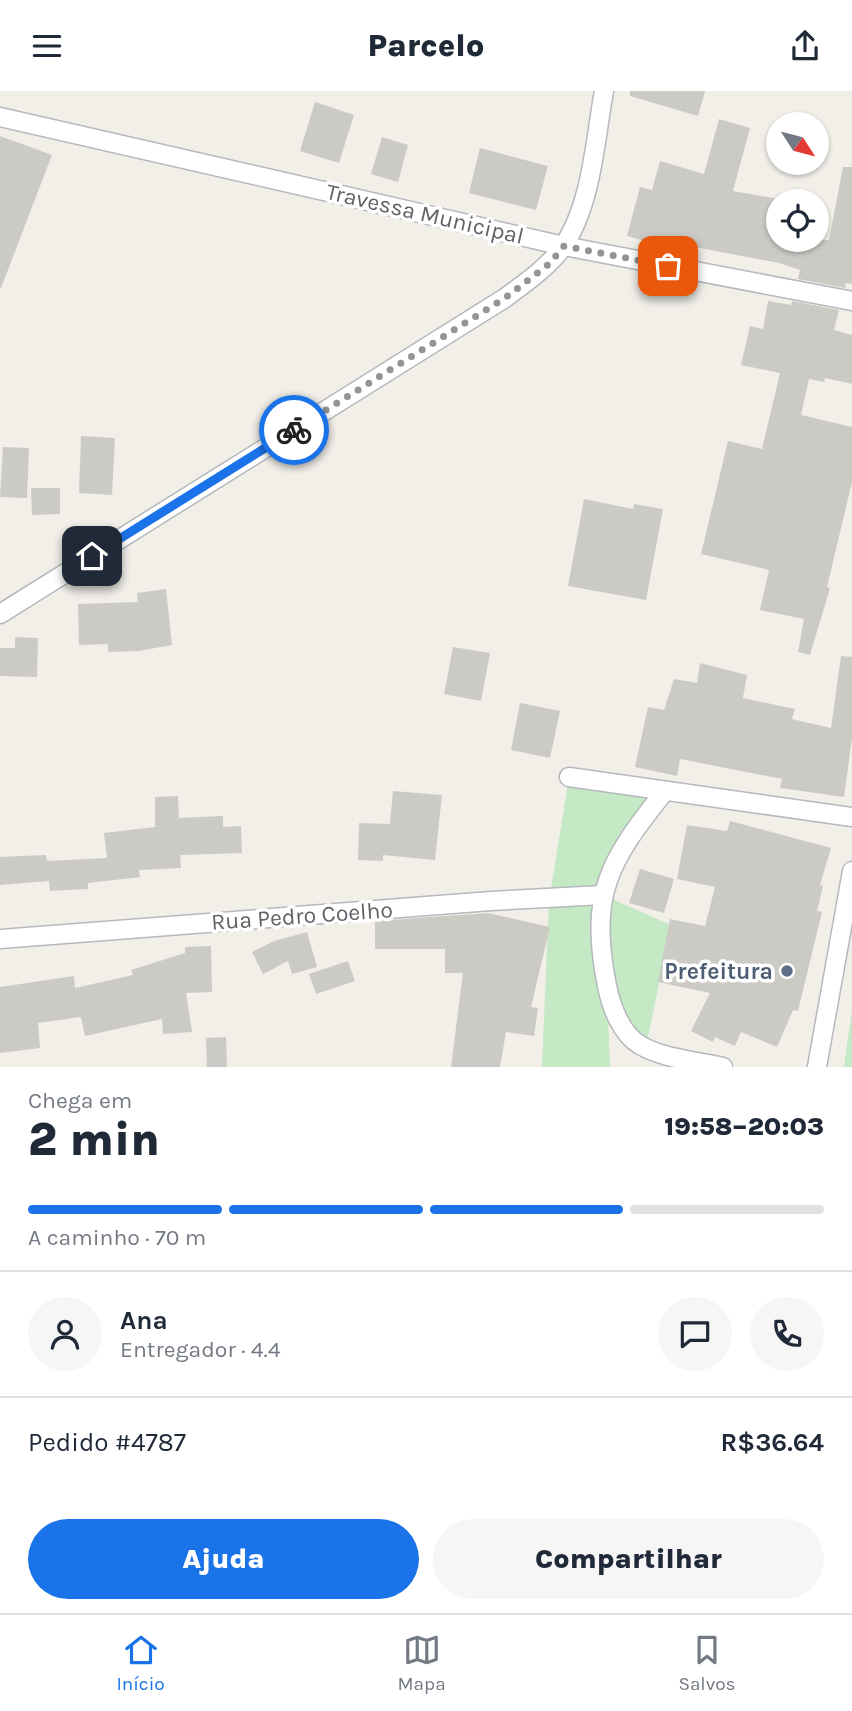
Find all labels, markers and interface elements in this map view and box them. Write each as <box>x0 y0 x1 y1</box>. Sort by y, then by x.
icon: menu <box>28 27 66 65</box>
text: Parcelo <box>367 27 485 64</box>
icon: share <box>786 27 824 65</box>
north arrow <box>766 112 830 175</box>
map controls <box>766 112 829 252</box>
street label: Travessa Municipal <box>324 178 526 250</box>
button: locate <box>766 189 829 252</box>
pin <box>638 236 698 296</box>
icon: bag <box>649 247 687 285</box>
courier <box>259 395 329 465</box>
icon: bike <box>275 411 313 449</box>
pin <box>62 526 122 586</box>
icon: home <box>73 537 111 575</box>
street label: Rua Pedro Coelho <box>210 896 394 936</box>
place label: Prefeitura <box>664 958 773 985</box>
marker: Prefeitura <box>779 963 795 979</box>
text: Chega em <box>28 1087 132 1114</box>
text: 19:58–20:03 <box>664 1111 824 1142</box>
text: 2 min <box>28 1113 160 1167</box>
text: A caminho · 70 m <box>28 1224 206 1251</box>
button: person <box>28 1297 102 1371</box>
button: chat <box>658 1297 732 1371</box>
button: phone <box>750 1297 824 1371</box>
text: Ana <box>120 1305 168 1336</box>
text: Entregador · 4.4 <box>120 1336 281 1363</box>
text: Pedido #4787 <box>28 1427 186 1458</box>
text: R$36.64 <box>721 1427 824 1458</box>
button: Ajuda <box>28 1519 419 1599</box>
button: Compartilhar <box>433 1519 824 1599</box>
tab: Início <box>116 1631 165 1695</box>
tab: Mapa <box>397 1631 446 1695</box>
tab: Salvos <box>678 1631 736 1695</box>

